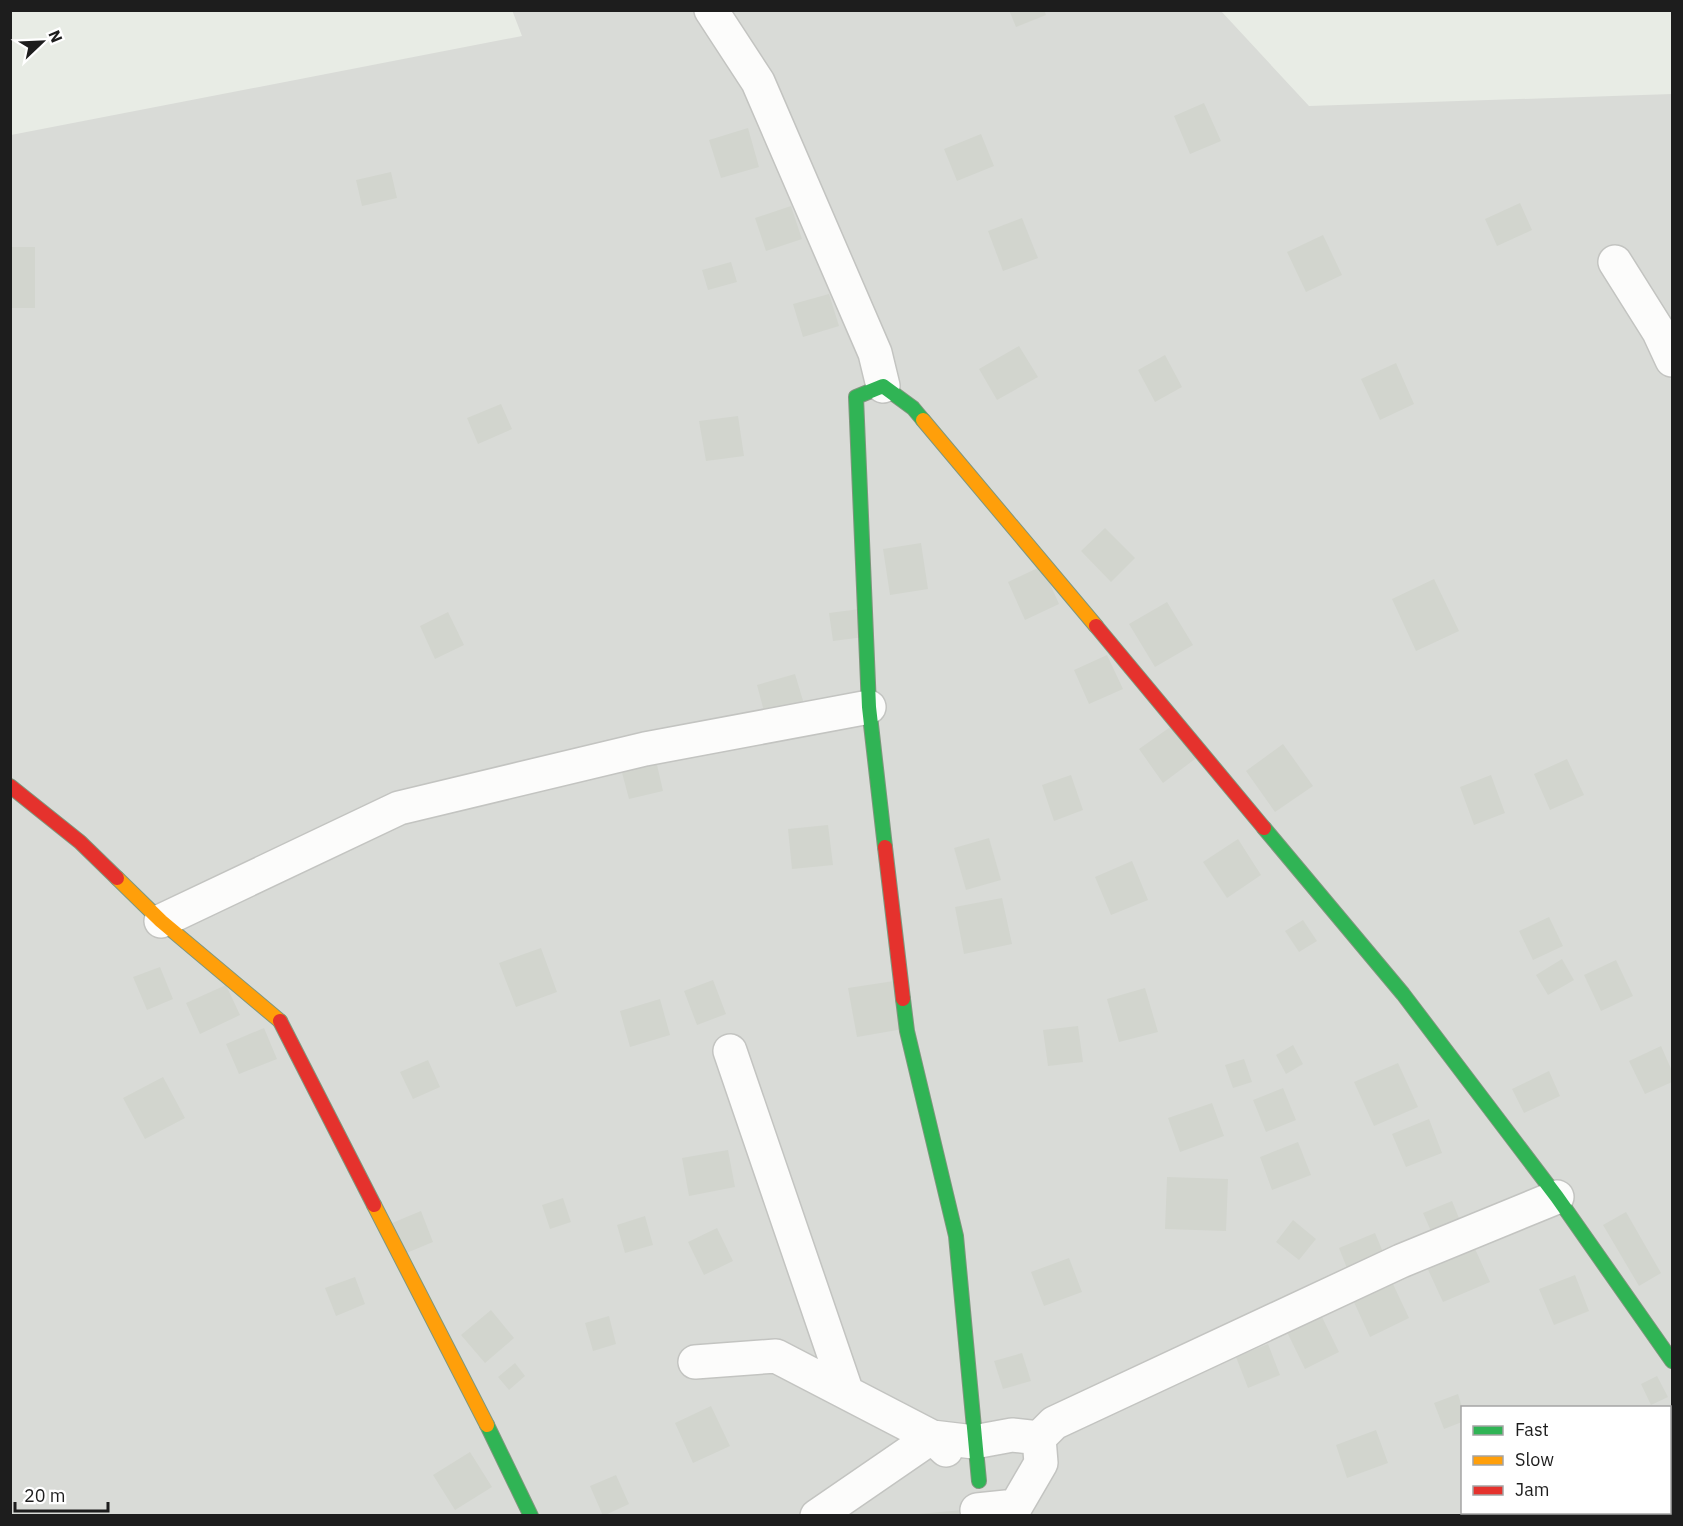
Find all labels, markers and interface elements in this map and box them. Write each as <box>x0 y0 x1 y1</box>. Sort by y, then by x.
north arrow <box>12 12 72 72</box>
text: N <box>44 27 67 45</box>
legend <box>1461 1406 1671 1514</box>
text: Fast <box>1515 1418 1549 1441</box>
text: Slow <box>1515 1448 1554 1471</box>
scale bar <box>15 1475 108 1513</box>
text: Jam <box>1515 1478 1550 1501</box>
text: 20 m <box>24 1484 66 1507</box>

